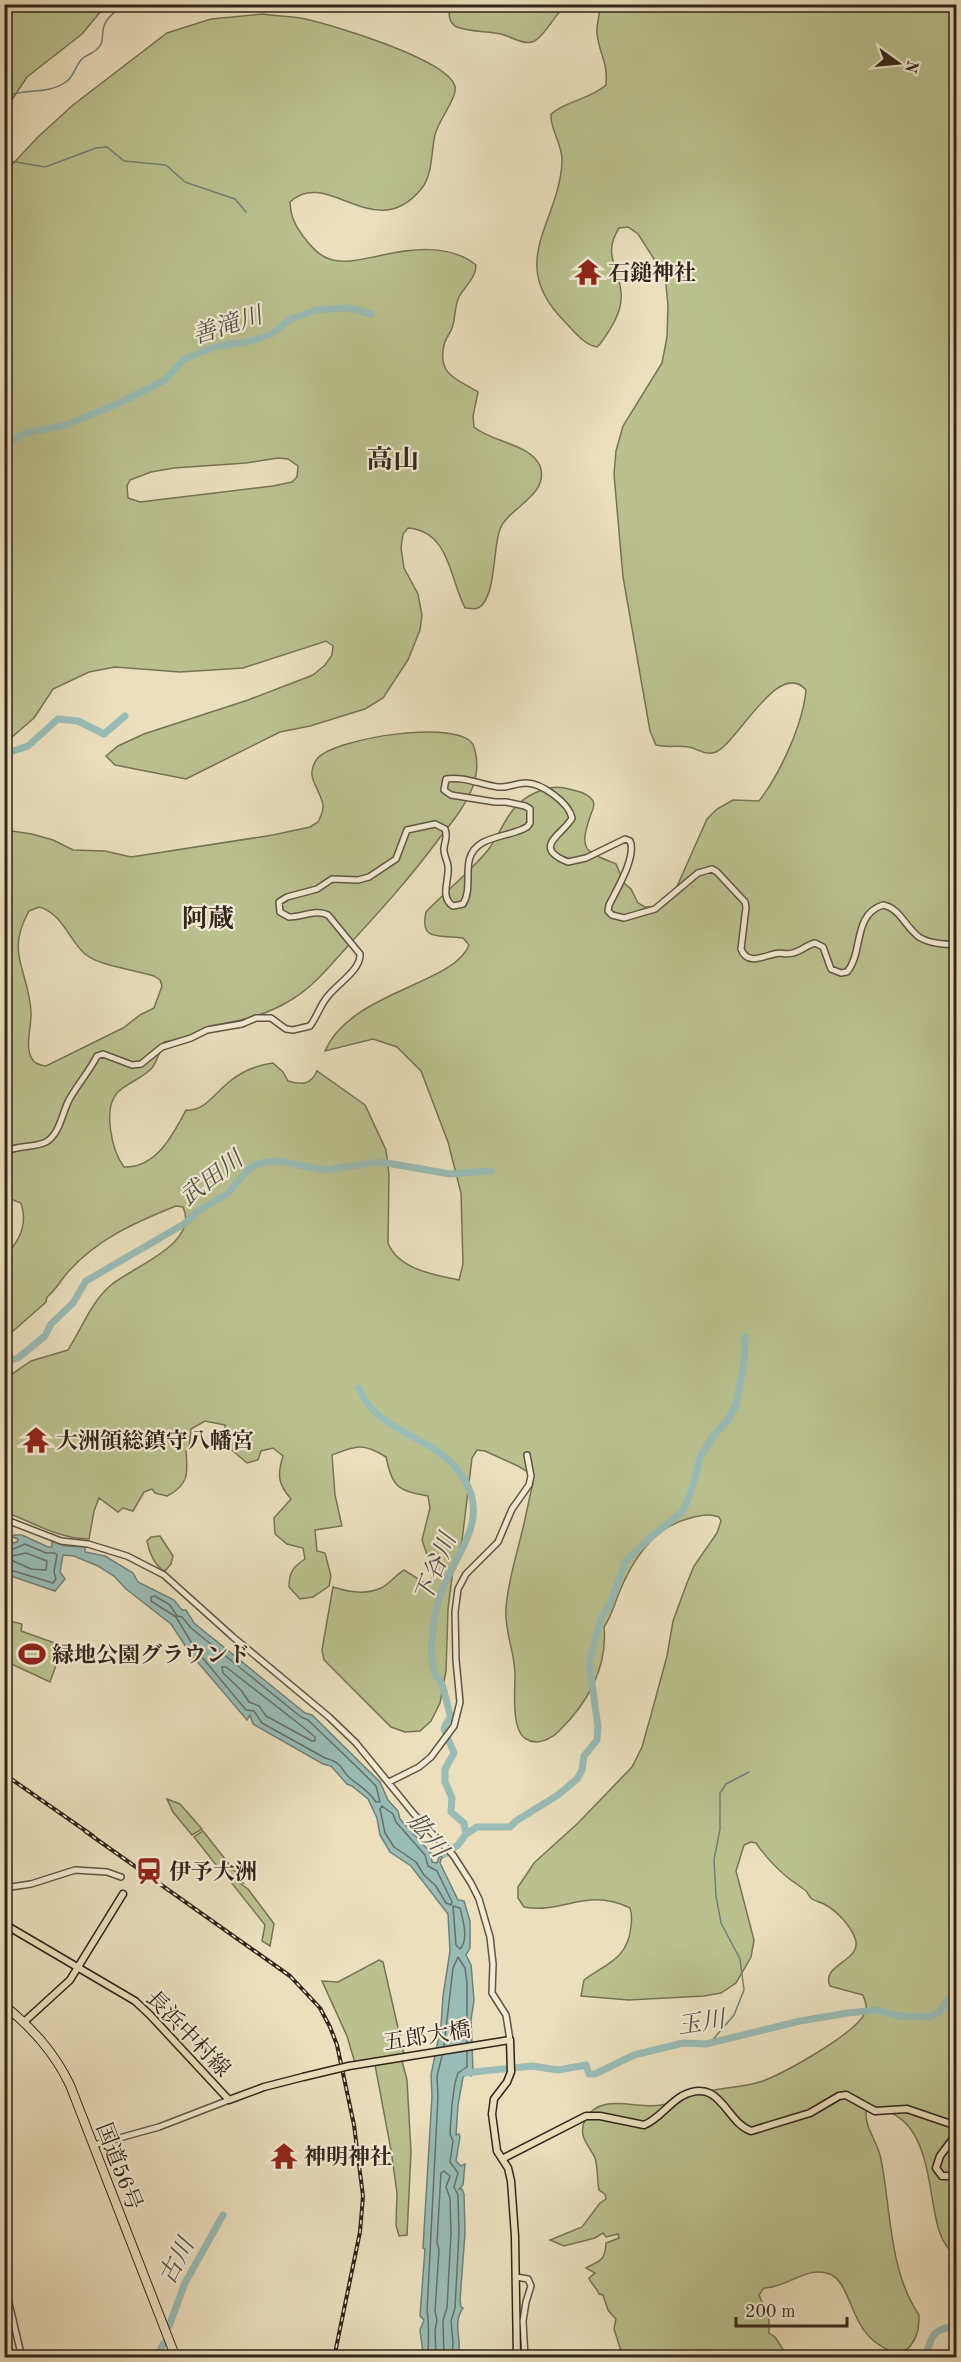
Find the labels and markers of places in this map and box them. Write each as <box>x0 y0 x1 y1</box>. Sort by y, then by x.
temple icon: 石鎚神社 <box>573 257 603 287</box>
place label: 石鎚神社 <box>608 261 696 285</box>
temple icon: 大洲領総鎮守八幡宮 <box>21 1425 51 1455</box>
place label: 大洲領総鎮守八幡宮 <box>56 1429 254 1453</box>
sports icon: 緑地公園グラウンド <box>17 1639 47 1669</box>
place label: 緑地公園グラウンド <box>52 1643 250 1667</box>
station icon: 伊予大洲 <box>134 1856 164 1886</box>
place label: 伊予大洲 <box>169 1860 257 1884</box>
temple icon: 神明神社 <box>269 2141 299 2171</box>
place label: 神明神社 <box>304 2145 392 2169</box>

